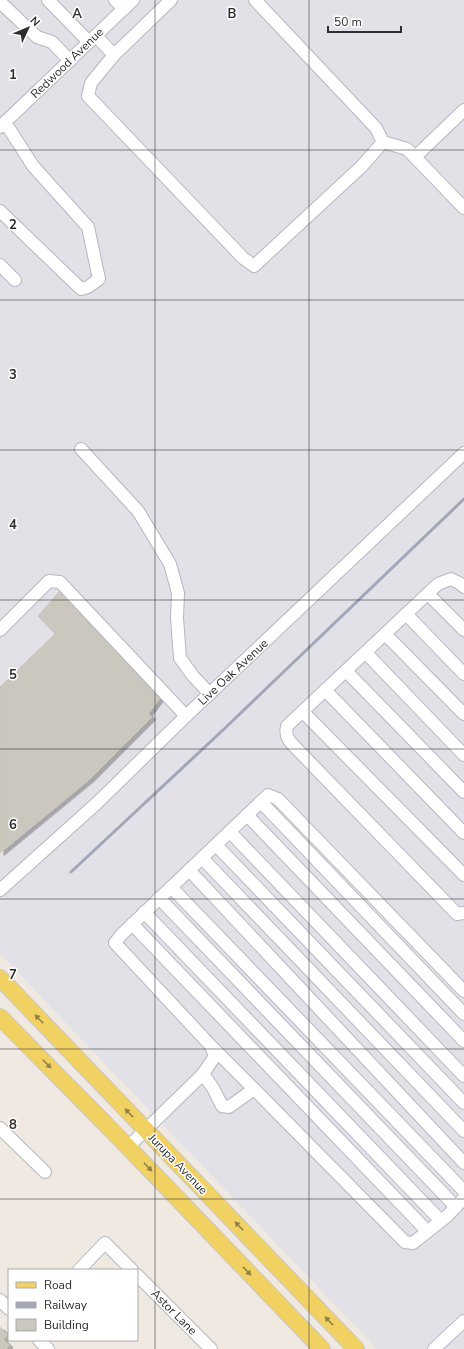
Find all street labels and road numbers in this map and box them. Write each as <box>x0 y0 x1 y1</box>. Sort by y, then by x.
street label: Redwood Avenue <box>27 24 107 102</box>
street label: Live Oak Avenue <box>195 635 271 709</box>
street label: Jurupa Avenue <box>144 1129 211 1198</box>
street label: Astor Lane <box>148 1286 200 1338</box>

